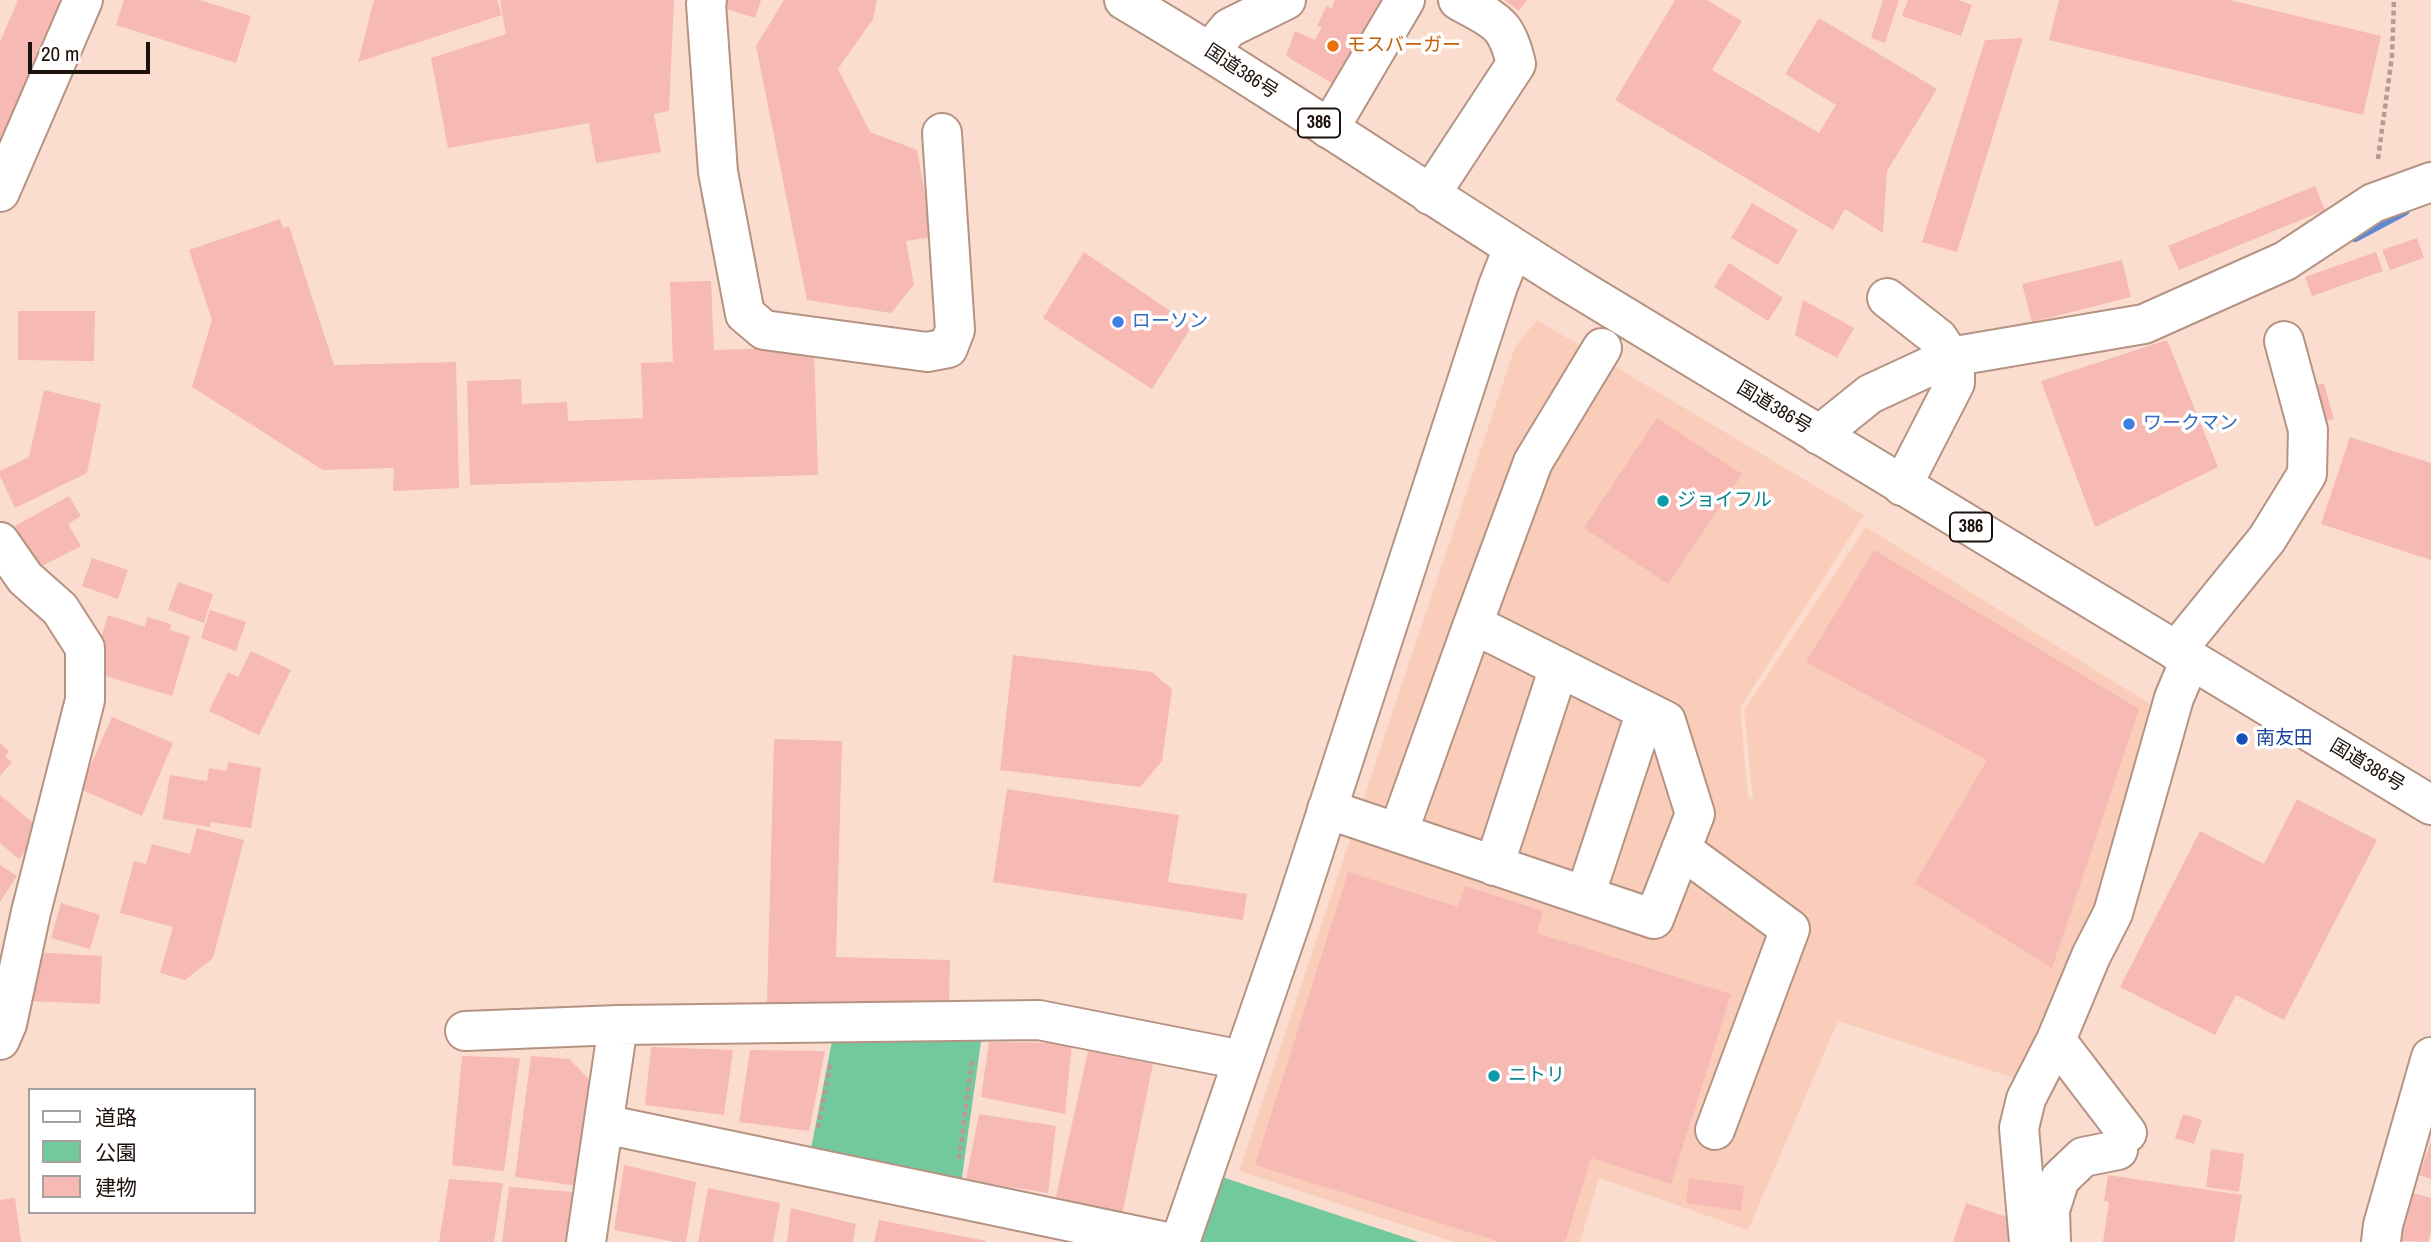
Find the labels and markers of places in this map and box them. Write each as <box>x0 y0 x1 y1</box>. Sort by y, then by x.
place label: モスバーガー <box>1347 35 1461 57</box>
marker: モスバーガー <box>1325 38 1341 54</box>
place label: ローソン <box>1132 311 1208 333</box>
marker: ローソン <box>1110 314 1126 330</box>
place label: ワークマン <box>2143 413 2238 435</box>
marker: ワークマン <box>2121 416 2137 432</box>
place label: ジョイフル <box>1677 490 1772 512</box>
marker: ジョイフル <box>1655 493 1671 509</box>
place label: 南友田 <box>2256 728 2313 750</box>
marker: 南友田 <box>2234 731 2250 747</box>
place label: ニトリ <box>1508 1065 1565 1087</box>
marker: ニトリ <box>1486 1068 1502 1084</box>

